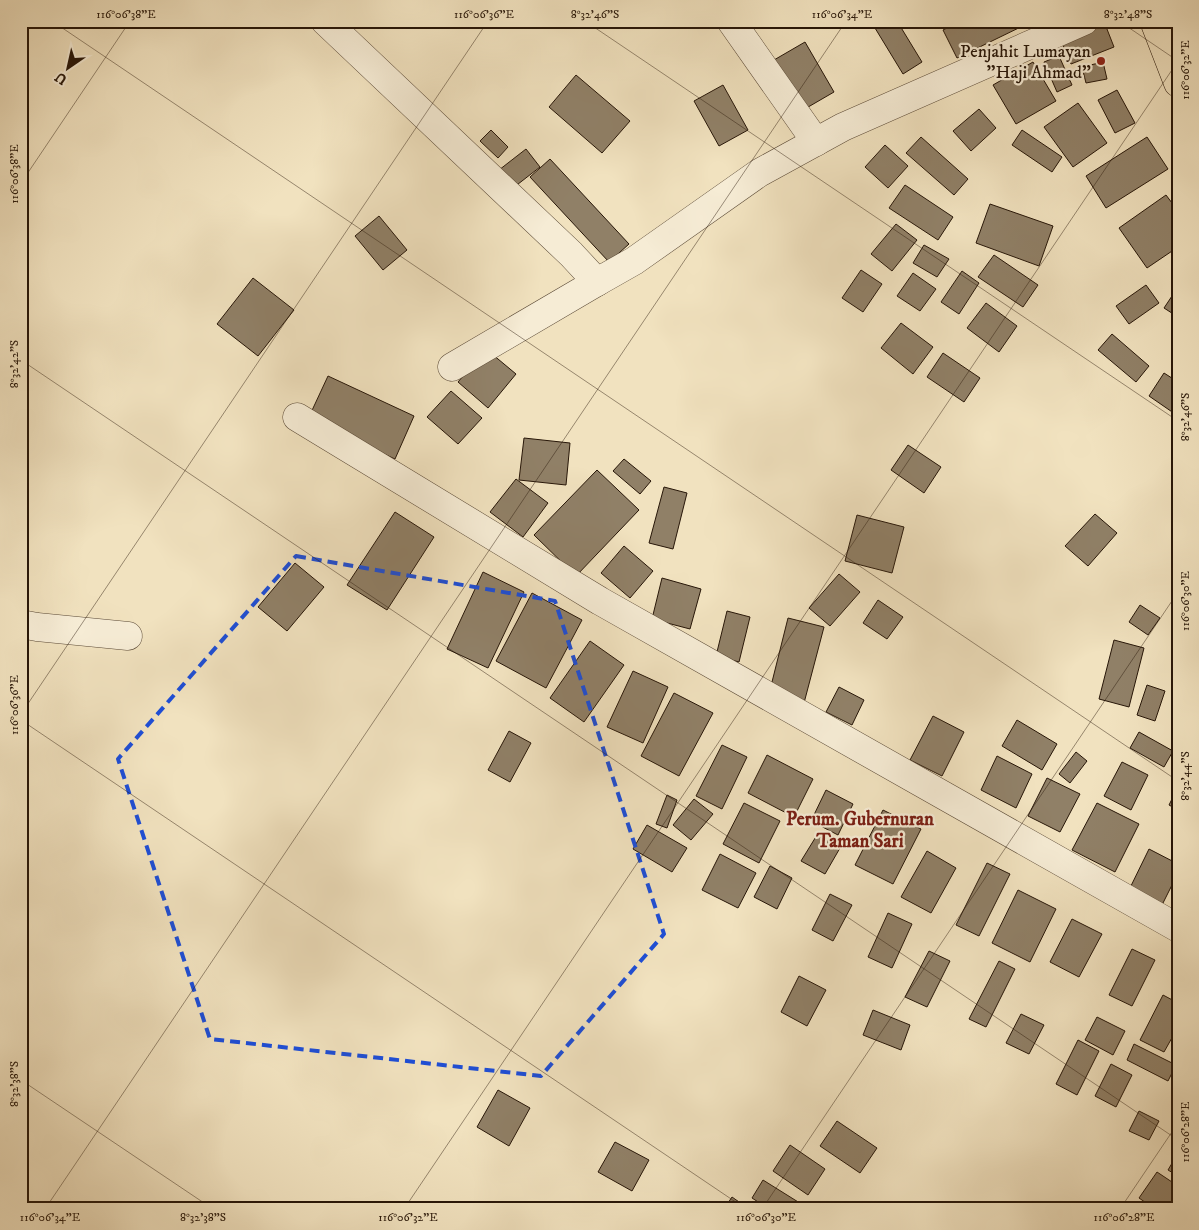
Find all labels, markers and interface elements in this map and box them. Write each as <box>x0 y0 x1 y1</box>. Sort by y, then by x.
text: 116°06'38"E <box>96 7 156 22</box>
text: 116°06'36"E <box>454 7 514 22</box>
text: 8°32'46"S <box>571 7 619 22</box>
text: 116°06'34"E <box>812 7 873 22</box>
text: 8°32'48"S <box>1104 7 1152 22</box>
text: 116°06'32"E <box>1178 40 1193 100</box>
place label: Penjahit Lumayan "Haji Ahmad" <box>960 41 1092 84</box>
north arrow <box>42 42 92 92</box>
marker: Penjahit Lumayan "Haji Ahmad" <box>1095 55 1107 67</box>
text: U <box>52 67 71 88</box>
text: 116°06'38"E <box>7 144 22 204</box>
text: 8°32'42"S <box>7 340 22 388</box>
text: 8°32'46"S <box>1178 393 1193 441</box>
text: 116°06'30"E <box>1178 570 1193 631</box>
text: 116°06'36"E <box>7 675 22 735</box>
text: 8°32'44"S <box>1178 751 1193 801</box>
district label: Perum. Gubernuran Taman Sari <box>786 808 935 853</box>
text: 8°32'38"S <box>7 1061 22 1107</box>
text: 116°06'28"E <box>1178 1101 1193 1162</box>
text: 116°06'34"E <box>20 1210 81 1225</box>
text: 8°32'38"S <box>180 1210 226 1225</box>
text: 116°06'32"E <box>378 1210 438 1225</box>
text: 116°06'30"E <box>736 1210 797 1225</box>
text: 116°06'28"E <box>1094 1210 1155 1225</box>

